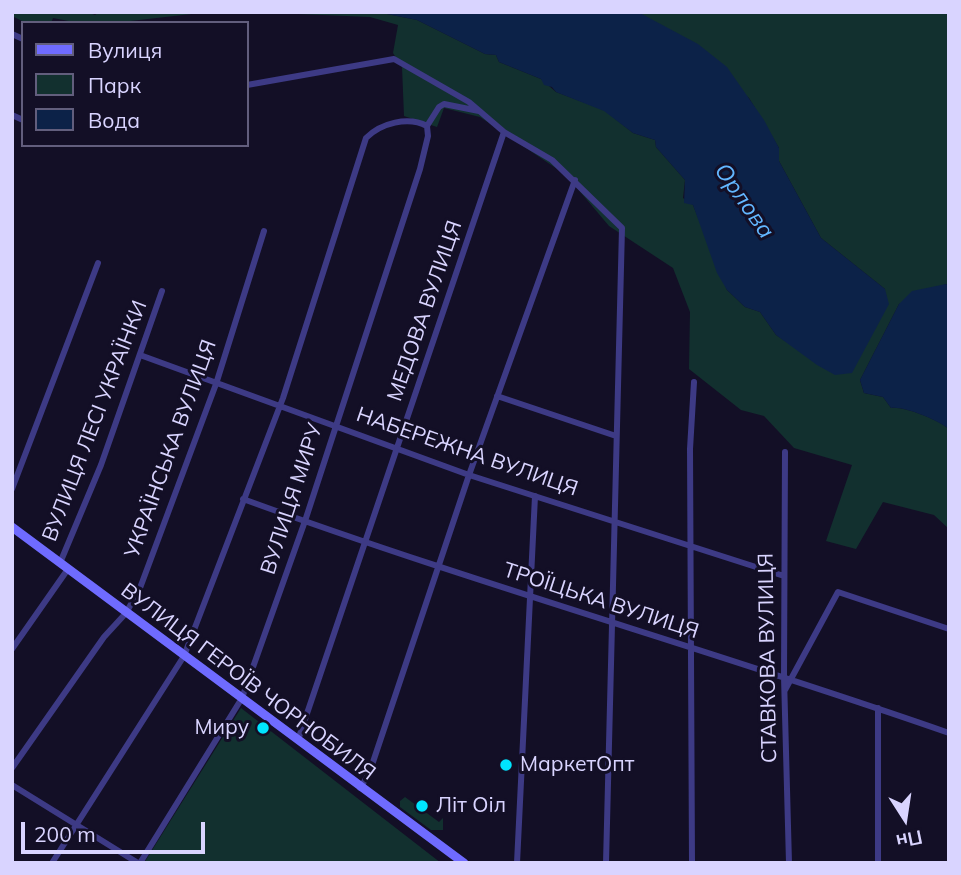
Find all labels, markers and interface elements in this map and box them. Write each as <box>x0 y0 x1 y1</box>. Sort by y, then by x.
legend <box>21 21 248 147</box>
text: Вулиця <box>88 37 162 63</box>
text: Парк <box>88 72 141 98</box>
text: Вода <box>88 107 140 133</box>
water label: Орлова <box>708 158 780 244</box>
street label: МЕДОВА ВУЛИЦЯ <box>382 218 468 404</box>
street label: ВУЛИЦЯ ЛЕСІ УКРАЇНКИ <box>37 297 153 545</box>
street label: УКРАЇНСЬКА ВУЛИЦЯ <box>120 336 222 562</box>
street label: НАБЕРЕЖНА ВУЛИЦЯ <box>353 402 581 502</box>
street label: ВУЛИЦЯ МИРУ <box>256 420 328 578</box>
street label: СТАВКОВА ВУЛИЦЯ <box>754 553 782 763</box>
street label: ТРОЇЦЬКА ВУЛИЦЯ <box>500 558 702 644</box>
street label: ВУЛИЦЯ ГЕРОЇВ ЧОРНОБИЛЯ <box>116 578 380 786</box>
place label: Миру <box>194 715 249 741</box>
marker: Миру <box>255 720 271 736</box>
place label: МаркетОпт <box>520 752 634 778</box>
marker: МаркетОпт <box>498 757 514 773</box>
north arrow <box>870 784 940 854</box>
place label: Літ Оіл <box>436 793 506 819</box>
marker: Літ Оіл <box>414 798 430 814</box>
scale bar <box>24 808 208 852</box>
text: 200 m <box>34 821 96 847</box>
text: Пн <box>894 825 925 854</box>

